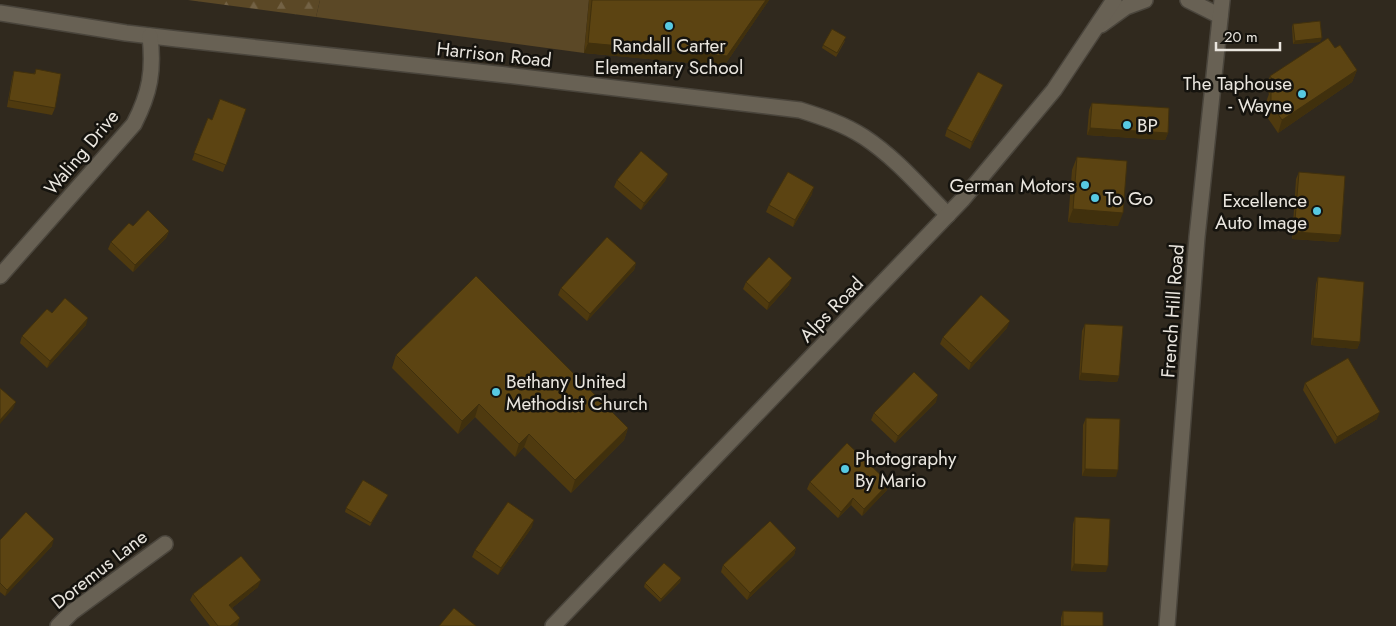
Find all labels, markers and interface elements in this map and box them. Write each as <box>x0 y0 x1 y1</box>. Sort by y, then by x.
marker: Randall Carter Elementary School <box>663 20 675 32</box>
scale bar <box>1216 20 1280 52</box>
text: 20 m <box>1224 26 1258 48</box>
place label: Randall Carter Elementary School <box>595 32 743 81</box>
street label: Harrison Road <box>435 35 553 74</box>
place label: The Taphouse - Wayne <box>1183 70 1292 119</box>
marker: The Taphouse - Wayne <box>1296 88 1308 100</box>
street label: Waling Drive <box>38 104 125 201</box>
place label: BP <box>1137 112 1158 139</box>
marker: BP <box>1121 119 1133 131</box>
place label: German Motors <box>949 172 1075 199</box>
marker: German Motors <box>1079 179 1091 191</box>
place label: To Go <box>1105 185 1153 212</box>
place label: Excellence Auto Image <box>1215 187 1307 236</box>
marker: To Go <box>1089 192 1101 204</box>
marker: Excellence Auto Image <box>1311 205 1323 217</box>
street label: French Hill Road <box>1154 243 1191 379</box>
street label: Alps Road <box>793 270 870 348</box>
place label: Bethany United Methodist Church <box>506 368 648 417</box>
marker: Bethany United Methodist Church <box>490 386 502 398</box>
place label: Photography By Mario <box>855 445 957 494</box>
marker: Photography By Mario <box>839 463 851 475</box>
street label: Doremus Lane <box>46 523 153 615</box>

